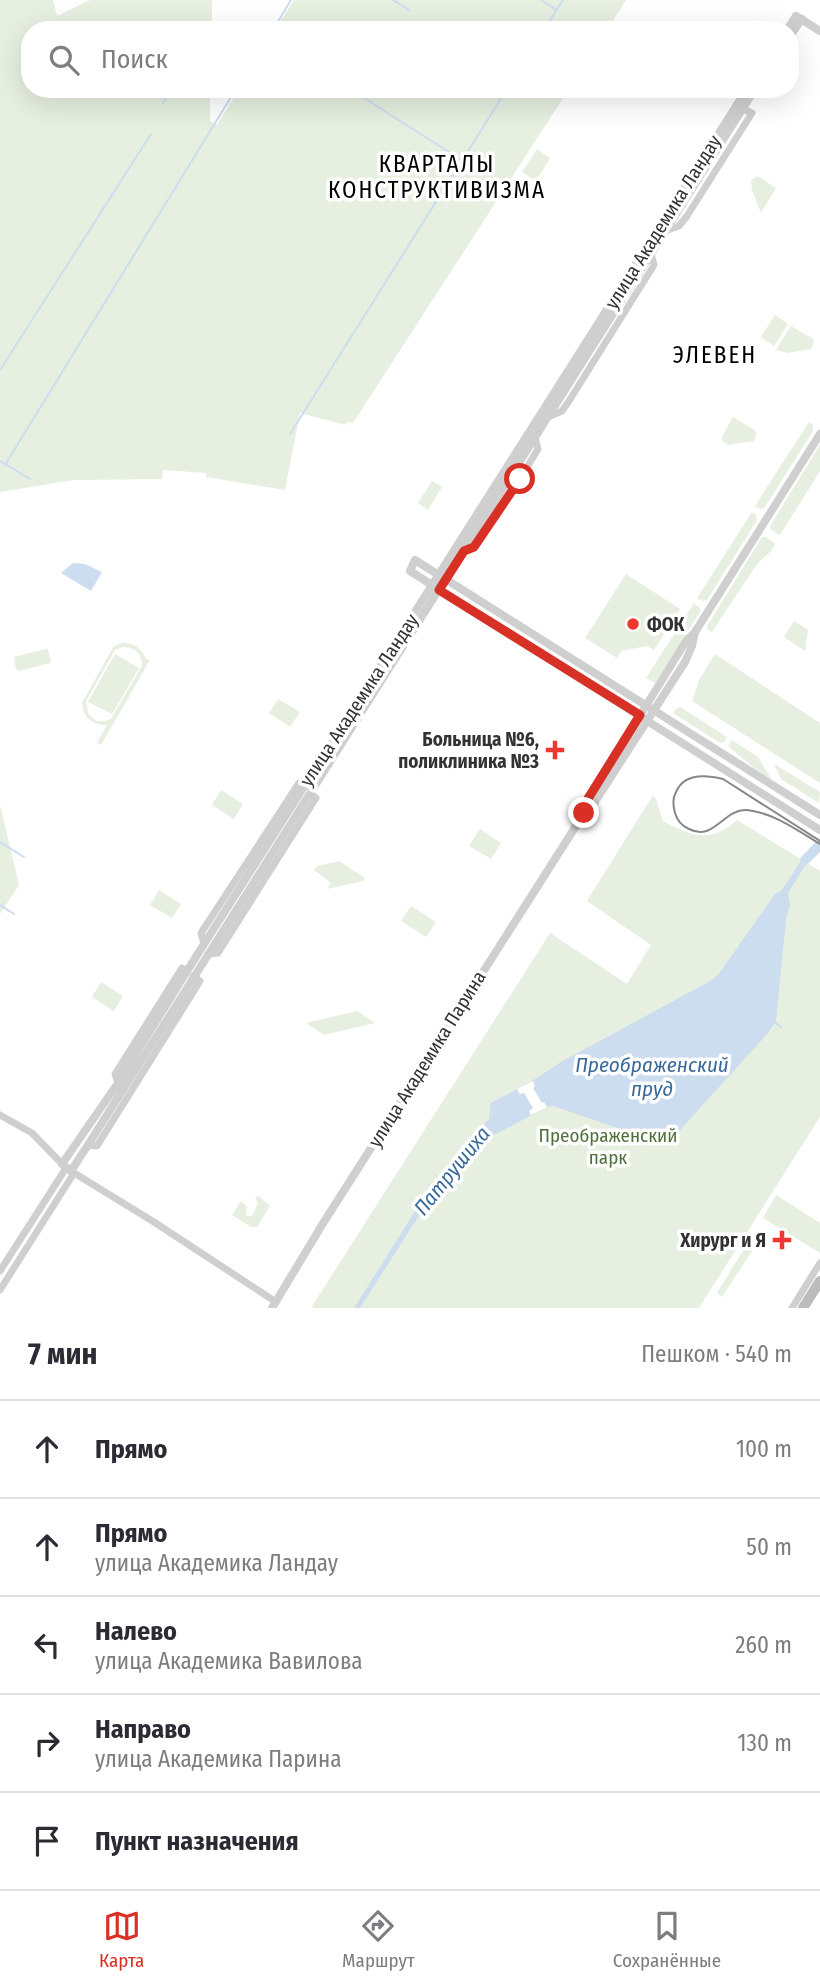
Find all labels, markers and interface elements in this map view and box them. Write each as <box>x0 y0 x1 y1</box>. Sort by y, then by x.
search box <box>21 21 799 98</box>
icon: search <box>45 41 83 79</box>
text: Поиск <box>101 44 168 75</box>
street label: улица Академика Ландау <box>600 130 726 313</box>
district label: КВАРТАЛЫ КОНСТРУКТИВИЗМА <box>328 150 546 204</box>
district label: ЭЛЕВЕН <box>673 341 757 369</box>
route start <box>504 463 535 494</box>
street label: улица Академика Ландау <box>295 609 424 790</box>
place label: ФОК <box>647 613 685 636</box>
marker: ФОК <box>625 616 641 632</box>
place label: Больница №6, поликлиника №3 <box>398 728 539 773</box>
marker: Больница №6, поликлиника №3 <box>545 740 565 760</box>
route end <box>568 797 599 828</box>
street label: улица Академика Парина <box>363 967 491 1151</box>
water label: Преображенский пруд <box>575 1052 729 1102</box>
water label: Патрушиха <box>408 1121 496 1221</box>
park label: Преображенский парк <box>538 1124 678 1169</box>
place label: Хирург и Я <box>679 1229 766 1252</box>
marker: Хирург и Я <box>772 1230 792 1250</box>
text: 7 мин <box>28 1336 97 1372</box>
text: Пешком · 540 m <box>641 1340 792 1368</box>
icon: ahead <box>28 1430 66 1468</box>
text: Прямо <box>95 1434 167 1465</box>
text: 100 m <box>736 1435 792 1463</box>
text: Прямо <box>95 1518 167 1549</box>
icon: ahead <box>28 1528 66 1566</box>
text: 50 m <box>746 1533 792 1561</box>
text: улица Академика Ландау <box>95 1549 338 1577</box>
text: Налево <box>95 1616 177 1647</box>
icon: left <box>28 1626 66 1664</box>
text: 260 m <box>735 1631 792 1659</box>
text: улица Академика Вавилова <box>95 1647 363 1675</box>
text: Направо <box>95 1714 191 1745</box>
icon: right <box>28 1724 66 1762</box>
text: 130 m <box>738 1729 792 1757</box>
text: улица Академика Парина <box>95 1745 341 1773</box>
icon: arrive <box>28 1822 66 1860</box>
text: Пункт назначения <box>95 1826 299 1857</box>
tab: Карта <box>99 1907 144 1972</box>
tab: Маршрут <box>342 1907 415 1972</box>
tab: Сохранённые <box>613 1907 721 1972</box>

